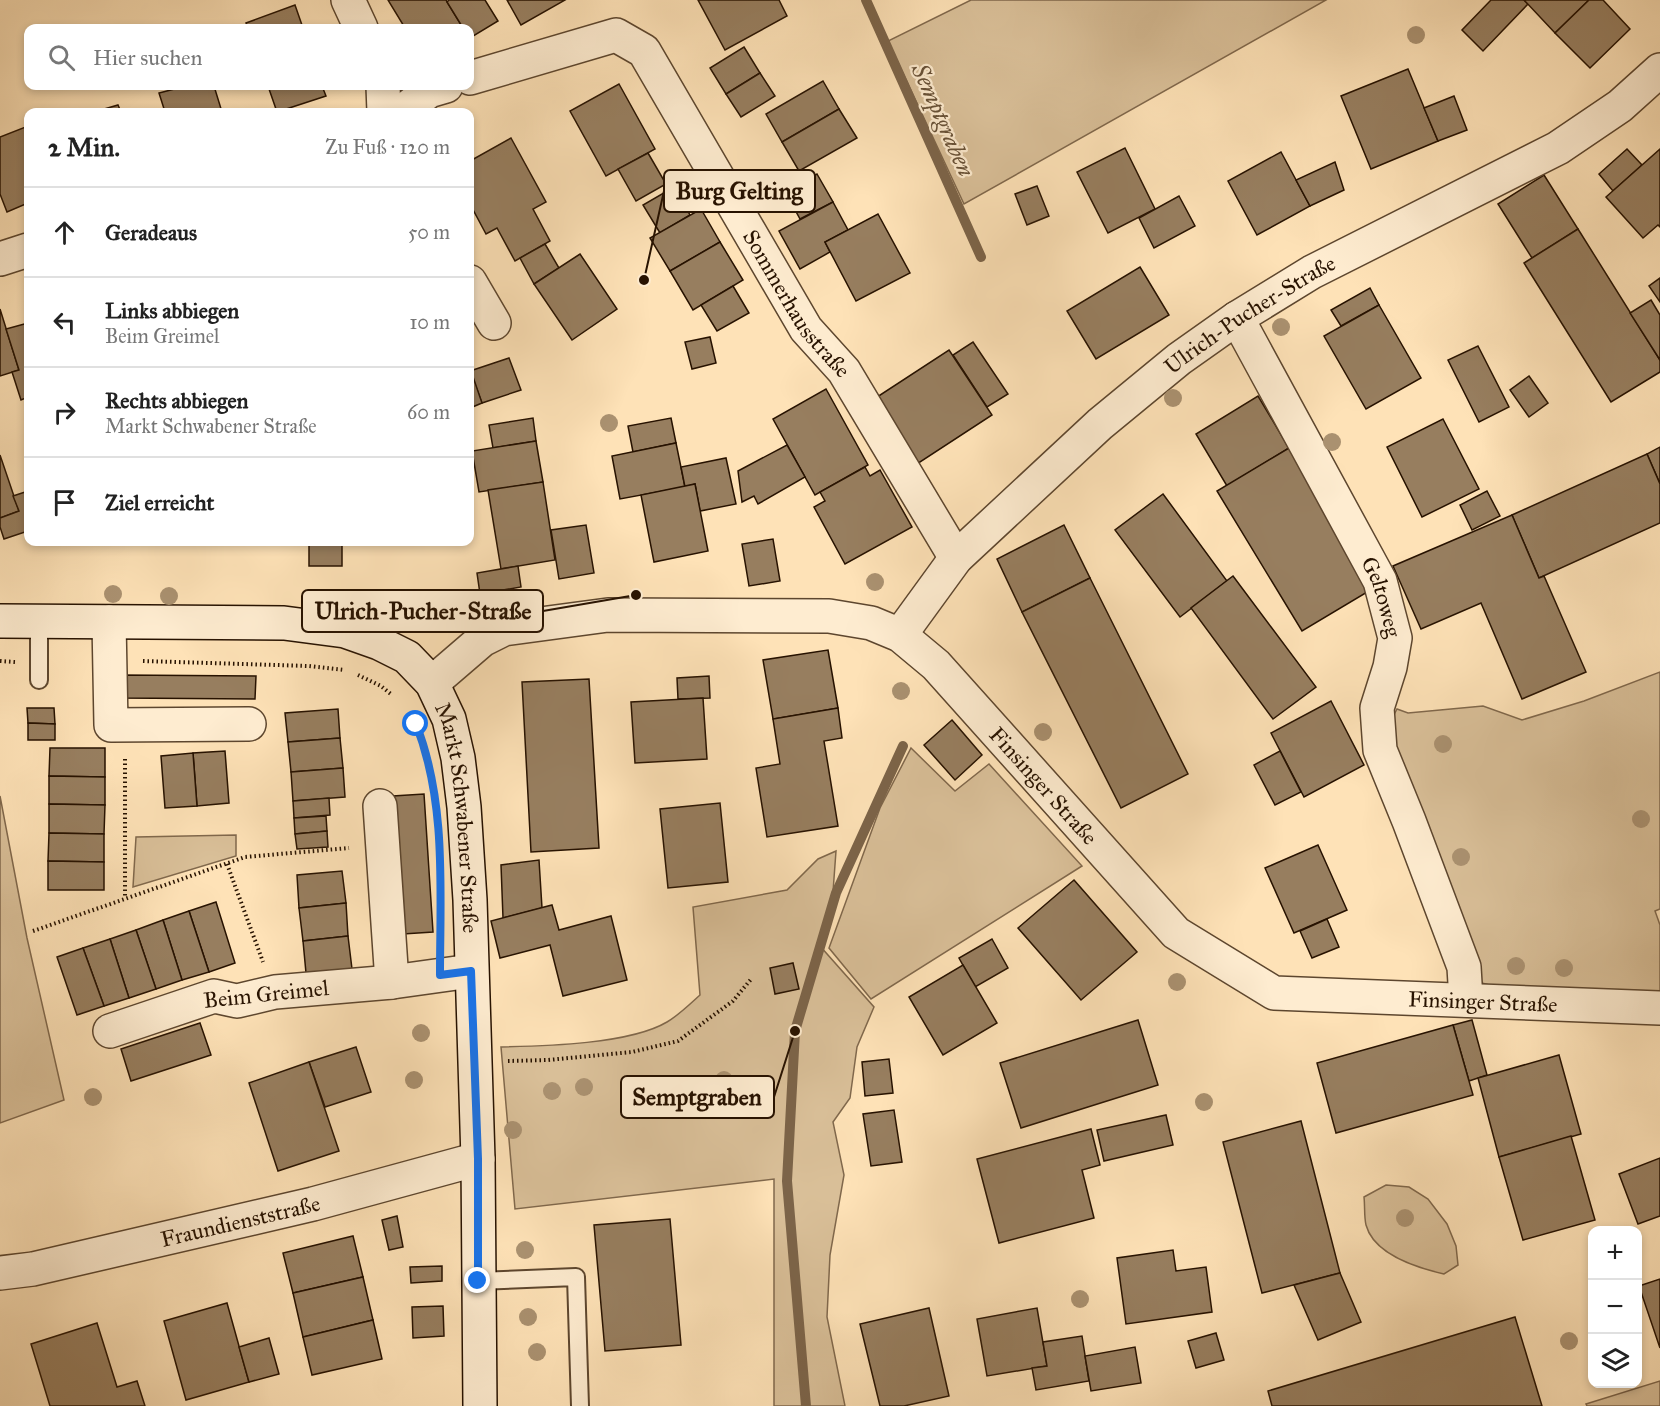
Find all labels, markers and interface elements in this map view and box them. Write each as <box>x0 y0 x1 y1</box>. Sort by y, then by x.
search box <box>24 24 474 90</box>
icon: search <box>45 41 78 74</box>
text: Hier suchen <box>93 44 202 71</box>
water label: Semptgraben <box>904 58 982 182</box>
text: 2 Min. <box>48 131 120 163</box>
text: Zu Fuß · 120 m <box>325 135 450 159</box>
callout: Burg Gelting <box>664 170 815 212</box>
text: Burg Gelting <box>675 176 803 206</box>
icon: ahead <box>48 216 81 249</box>
text: Geradeaus <box>105 219 197 246</box>
text: 50 m <box>408 220 450 244</box>
street label: Sommerhausstraße <box>738 225 857 383</box>
street label: Ulrich-Pucher-Straße <box>1158 249 1340 379</box>
text: Links abbiegen <box>105 297 239 324</box>
icon: left <box>48 306 81 339</box>
text: 10 m <box>409 310 450 334</box>
text: Beim Greimel <box>105 324 219 348</box>
text: Rechts abbiegen <box>105 387 248 414</box>
icon: right <box>48 396 81 429</box>
text: 60 m <box>407 400 450 424</box>
text: Markt Schwabener Straße <box>105 414 317 438</box>
icon: arrive <box>48 486 81 519</box>
text: Ziel erreicht <box>105 489 214 516</box>
street label: Geltoweg <box>1356 551 1408 641</box>
callout: Ulrich-Pucher-Straße <box>302 590 543 632</box>
text: Ulrich-Pucher-Straße <box>315 596 531 626</box>
street label: Markt Schwabener Straße <box>429 698 485 933</box>
route start <box>402 710 428 736</box>
street label: Finsinger Straße <box>984 721 1104 850</box>
street label: Beim Greimel <box>202 974 330 1014</box>
street label: Finsinger Straße <box>1408 985 1558 1018</box>
callout: Semptgraben <box>621 1076 774 1118</box>
text: Semptgraben <box>632 1082 762 1112</box>
street label: Fraundienststraße <box>158 1189 323 1252</box>
map controls <box>1588 1226 1642 1388</box>
button: + <box>1588 1226 1642 1280</box>
route end <box>464 1267 490 1293</box>
button: − <box>1588 1280 1642 1334</box>
button: layers <box>1588 1334 1642 1388</box>

